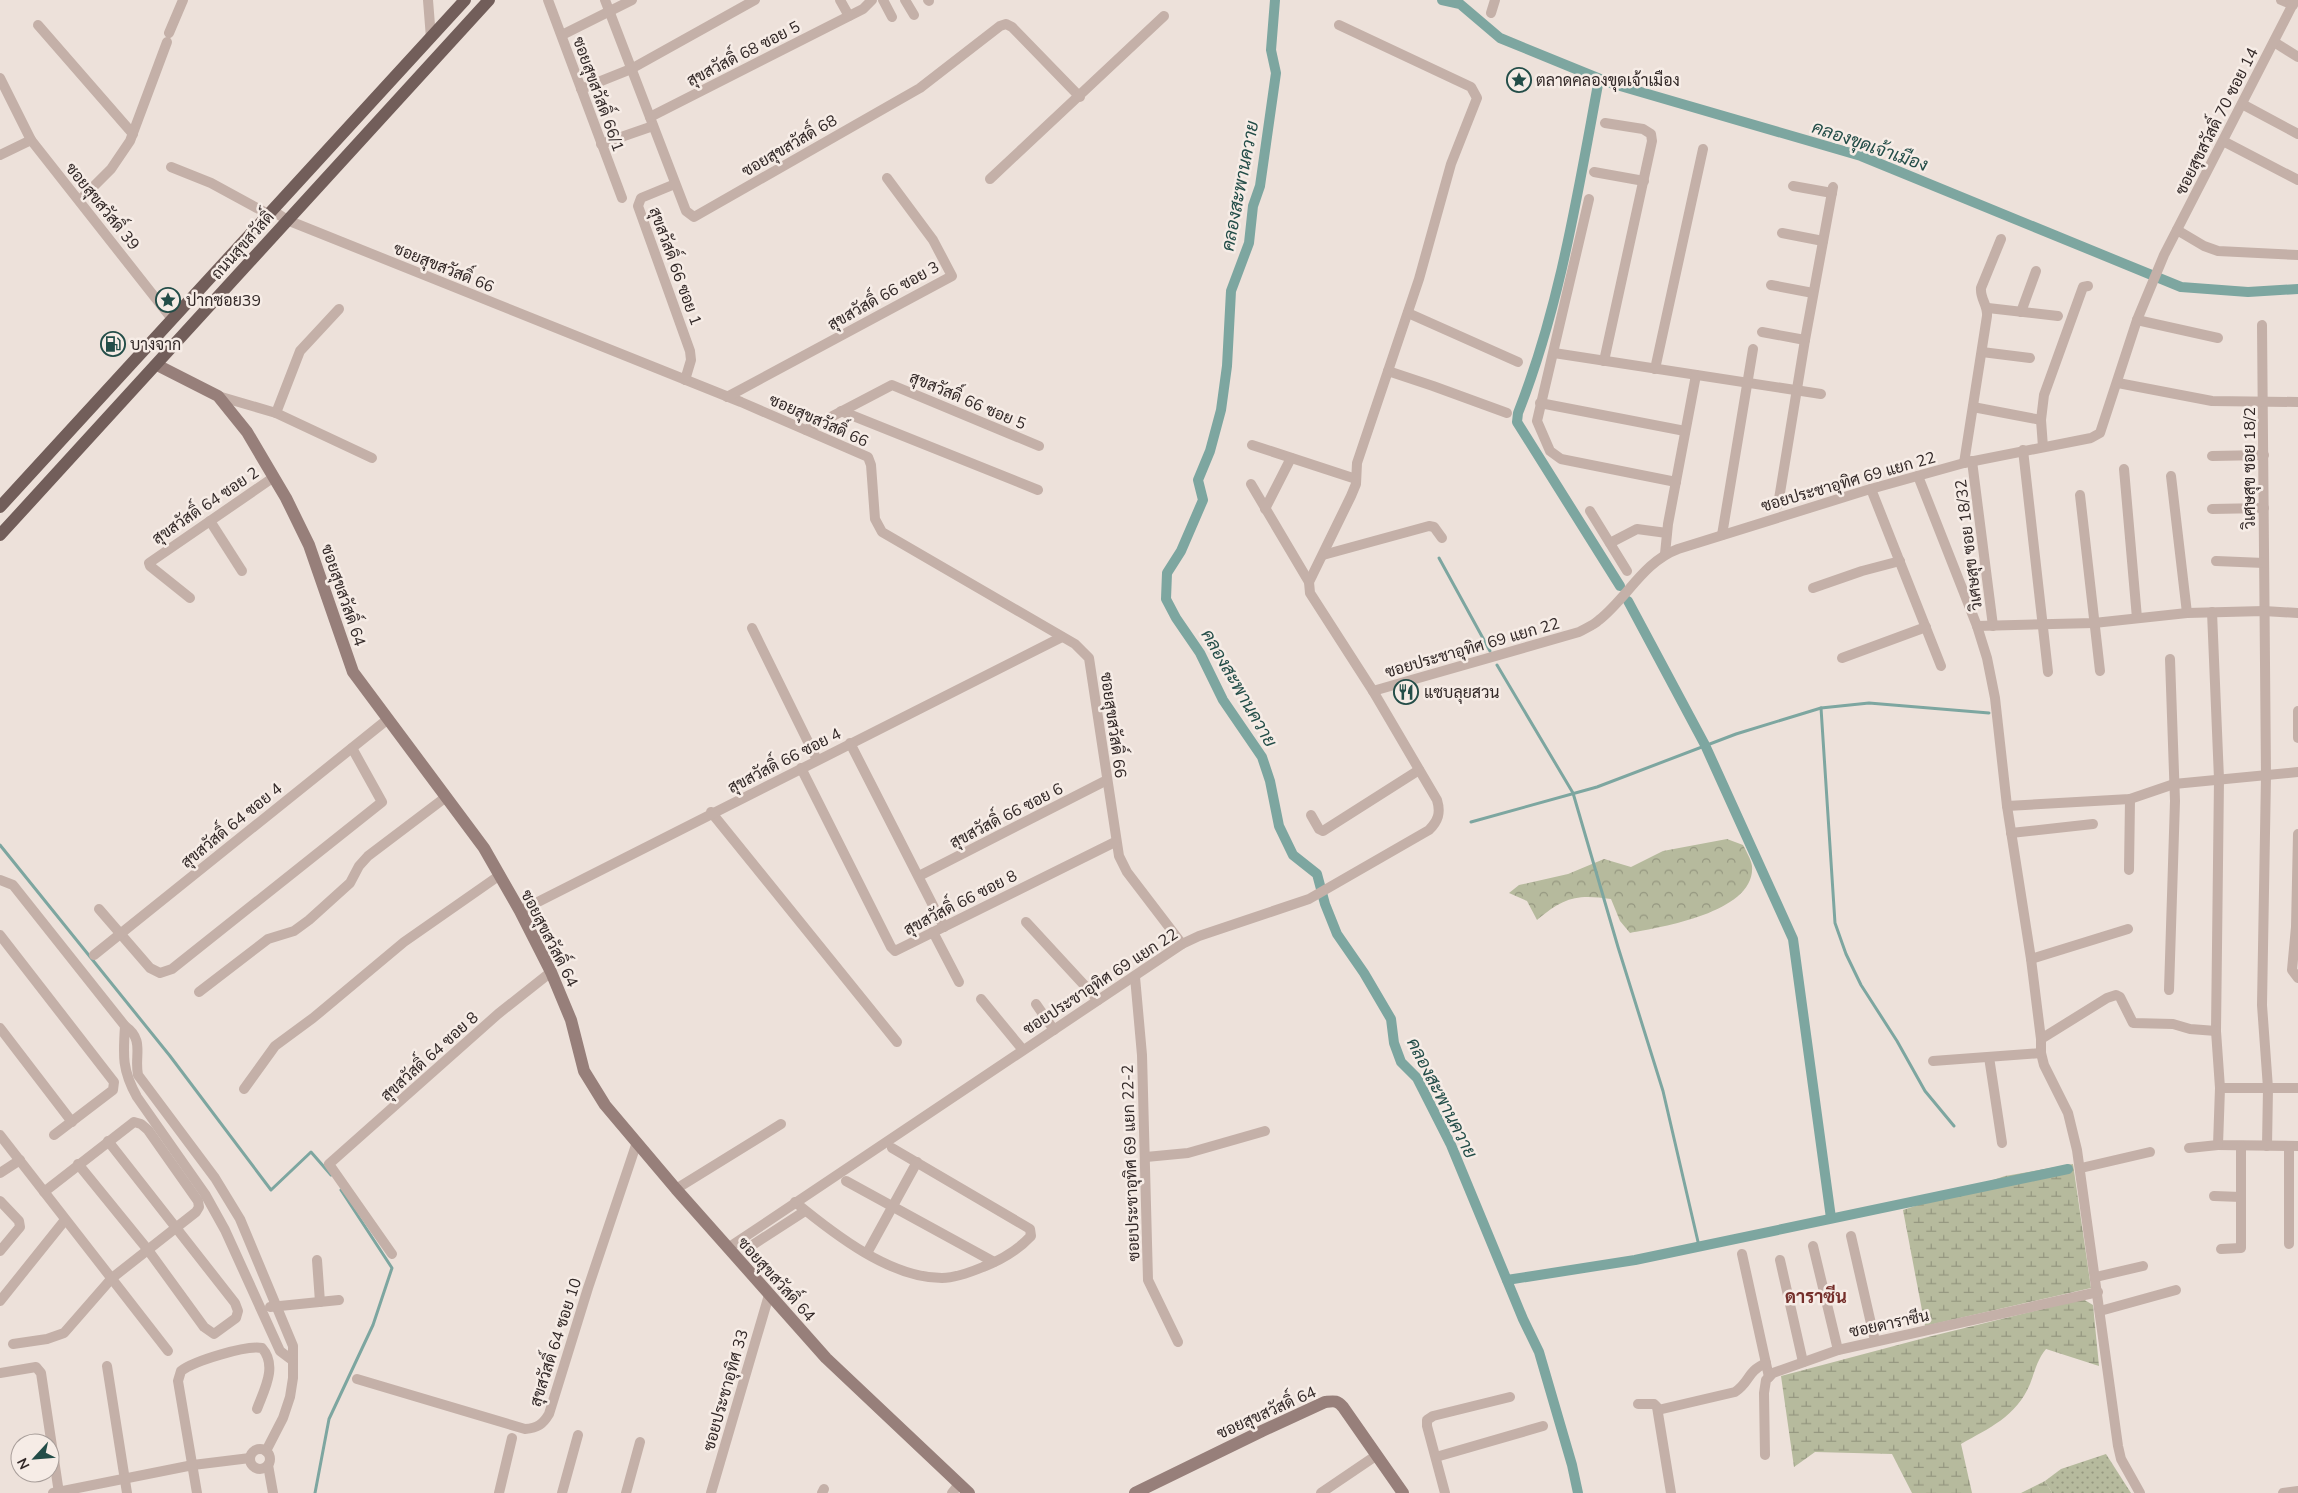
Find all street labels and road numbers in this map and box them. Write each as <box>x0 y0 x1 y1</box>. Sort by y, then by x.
street label: สุขสวัสดิ์ 68 ซอย 5 <box>681 12 804 92</box>
street label: ซอยสุขสวัสดิ์ 66/1 <box>567 32 633 155</box>
street label: ซอยสุขสวัสดิ์ 70 ซอย 14 <box>2166 42 2264 199</box>
street label: ซอยสุขสวัสดิ์ 68 <box>736 106 841 182</box>
street label: ซอยสุขสวัสดิ์ 39 <box>60 156 148 255</box>
street label: สุขสวัสดิ์ 66 ซอย 1 <box>643 203 711 329</box>
street label: ถนนสุขสวัสดิ์ <box>203 204 279 285</box>
street label: ซอยสุขสวัสดิ์ 66 <box>390 234 499 298</box>
street label: สุขสวัสดิ์ 66 ซอย 3 <box>822 252 943 336</box>
street label: สุขสวัสดิ์ 66 ซอย 5 <box>906 363 1031 435</box>
street label: ซอยสุขสวัสดิ์ 66 <box>765 385 874 453</box>
street label: วิเศษสุข ซอย 18/2 <box>2239 407 2261 530</box>
street label: ซอยประชาอุทิศ 69 แยก 22 <box>1758 447 1938 517</box>
street label: สุขสวัสดิ์ 64 ซอย 2 <box>145 458 263 550</box>
street label: วิเศษสุข ซอย 18/32 <box>1950 478 1988 613</box>
street label: ซอยสุขสวัสดิ์ 64 <box>315 540 375 650</box>
street label: ซอยประชาอุทิศ 69 แยก 22 <box>1382 613 1562 683</box>
street label: ซอยสุขสวัสดิ์ 66 <box>1095 670 1136 780</box>
street label: สุขสวัสดิ์ 66 ซอย 4 <box>722 719 845 799</box>
street label: สุขสวัสดิ์ 64 ซอย 4 <box>174 774 287 874</box>
street label: สุขสวัสดิ์ 66 ซอย 6 <box>944 774 1067 854</box>
street label: สุขสวัสดิ์ 66 ซอย 8 <box>898 861 1021 941</box>
street label: ซอยสุขสวัสดิ์ 64 <box>515 884 587 991</box>
street label: ซอยประชาอุทิศ 69 แยก 22 <box>1019 923 1182 1040</box>
street label: สุขสวัสดิ์ 64 ซอย 8 <box>373 1004 483 1107</box>
street label: ซอยประชาอุทิศ 69 แยก 22-2 <box>1117 1064 1145 1262</box>
street label: ซอยสุขสวัสดิ์ 64 <box>732 1230 824 1327</box>
street label: สุขสวัสดิ์ 64 ซอย 10 <box>521 1274 587 1410</box>
street label: ซอยดาราซีน <box>1847 1304 1931 1343</box>
street label: ซอยประชาอุทิศ 33 <box>698 1327 754 1454</box>
street label: ซอยสุขสวัสดิ์ 64 <box>1211 1377 1320 1445</box>

